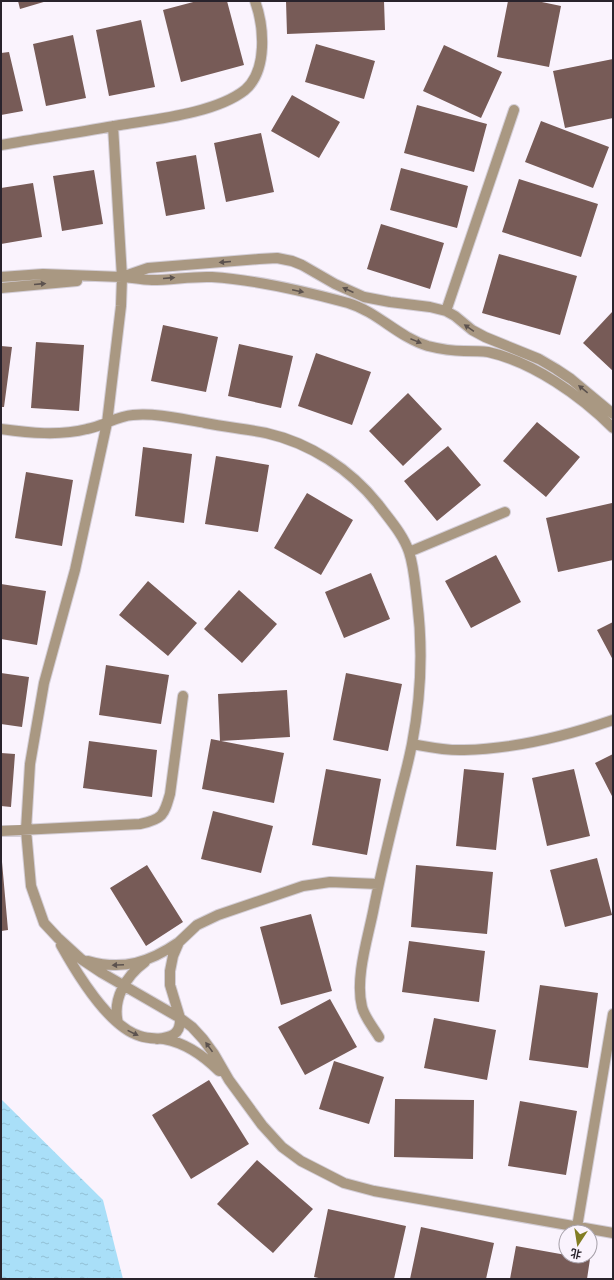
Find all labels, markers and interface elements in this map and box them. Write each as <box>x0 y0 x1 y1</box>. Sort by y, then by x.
one-way arrow <box>219 258 231 265</box>
one-way arrow <box>163 275 175 282</box>
one-way arrow <box>34 281 46 288</box>
one-way arrow <box>342 287 353 293</box>
one-way arrow <box>292 288 304 294</box>
one-way arrow <box>464 324 475 332</box>
one-way arrow <box>411 338 422 344</box>
one-way arrow <box>578 384 589 393</box>
one-way arrow <box>112 962 124 969</box>
one-way arrow <box>128 1030 139 1036</box>
one-way arrow <box>205 1042 213 1052</box>
north arrow <box>558 1224 598 1264</box>
text: 北 <box>569 1246 583 1261</box>

